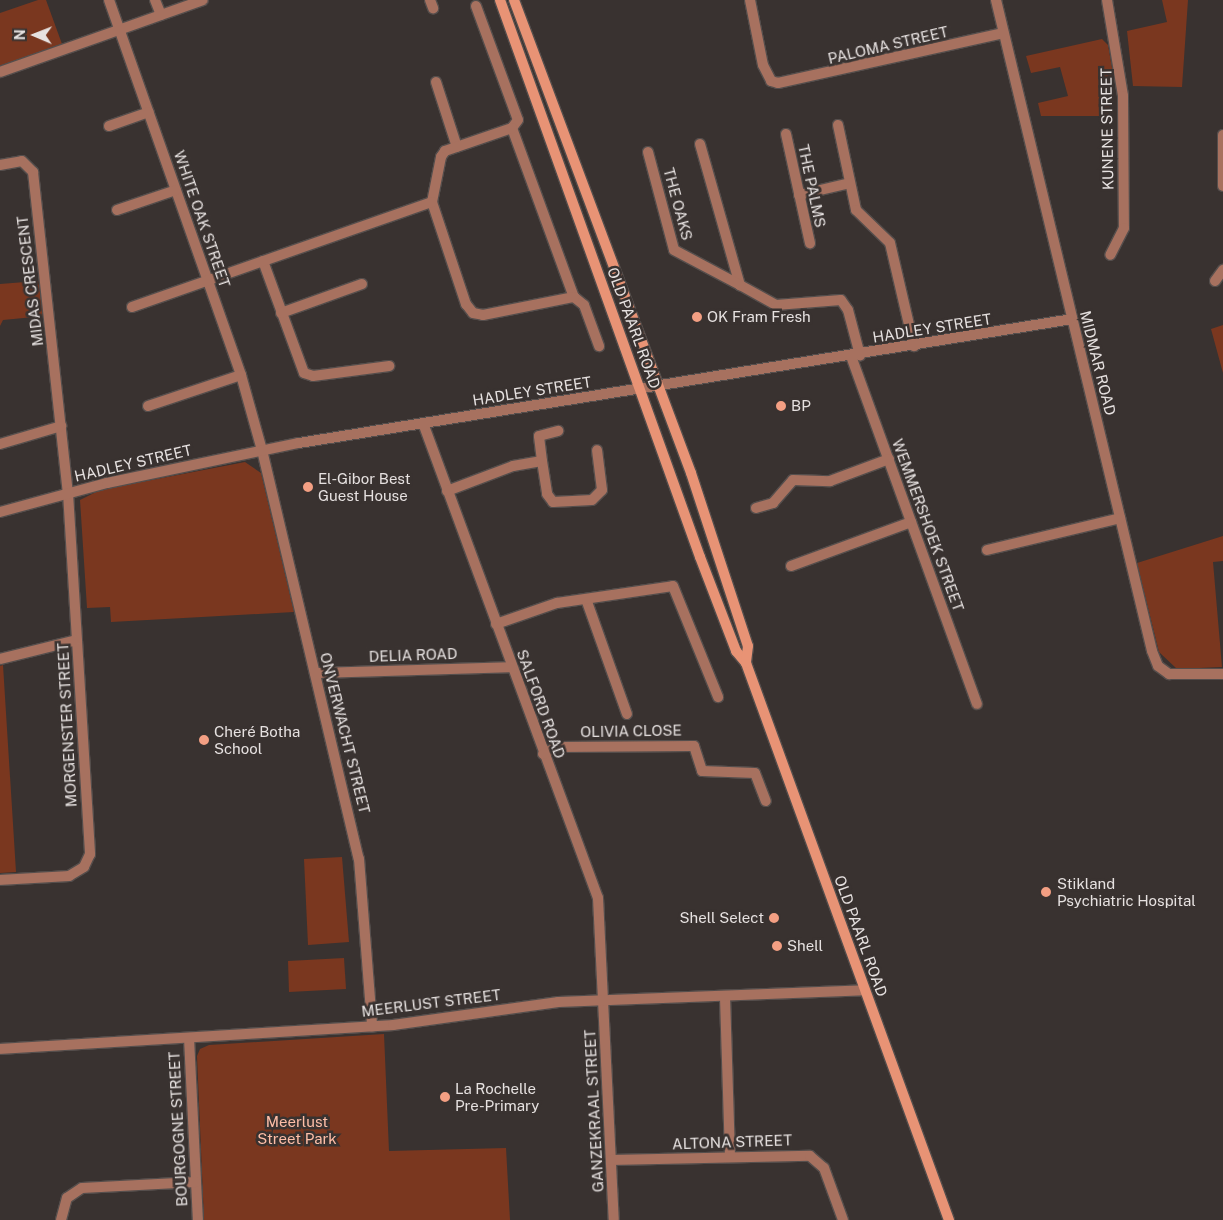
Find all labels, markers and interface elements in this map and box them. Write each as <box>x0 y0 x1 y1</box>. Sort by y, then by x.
north arrow <box>10 10 60 60</box>
street label: PALOMA STREET <box>826 22 950 68</box>
text: N <box>12 29 28 40</box>
street label: KUNENE STREET <box>1097 68 1117 190</box>
street label: THE PALMS <box>794 143 830 229</box>
street label: WHITE OAK STREET <box>170 148 234 290</box>
street label: THE OAKS <box>660 166 696 242</box>
street label: MIDAS CRESCENT <box>13 215 47 347</box>
street label: OLD PAARL ROAD <box>604 265 664 391</box>
place label: OK Fram Fresh <box>707 308 811 326</box>
street label: MIDMAR ROAD <box>1076 309 1120 417</box>
street label: HADLEY STREET <box>871 310 993 346</box>
marker: OK Fram Fresh <box>691 311 703 323</box>
street label: HADLEY STREET <box>471 373 593 409</box>
place label: BP <box>791 397 811 415</box>
marker: BP <box>775 400 787 412</box>
street label: WEMMERSHOEK STREET <box>888 436 968 614</box>
street label: HADLEY STREET <box>72 441 194 485</box>
place label: El-Gibor Best Guest House <box>318 469 411 504</box>
marker: El-Gibor Best Guest House <box>302 481 314 493</box>
street label: MORGENSTER STREET <box>54 642 80 808</box>
street label: DELIA ROAD <box>368 644 458 666</box>
street label: SALFORD ROAD <box>513 647 569 761</box>
street label: ONVERWACHT STREET <box>316 651 374 815</box>
street label: OLIVIA CLOSE <box>580 721 682 741</box>
place label: Cheré Botha School <box>214 722 300 757</box>
marker: Cheré Botha School <box>198 734 210 746</box>
street label: OLD PAARL ROAD <box>831 873 891 999</box>
place label: Stikland Psychiatric Hospital <box>1057 874 1196 909</box>
marker: Stikland Psychiatric Hospital <box>1039 885 1053 899</box>
place label: Shell Select <box>679 909 764 927</box>
marker: Shell Select <box>768 912 780 924</box>
place label: Shell <box>787 937 823 955</box>
marker: Shell <box>771 940 783 952</box>
street label: MEERLUST STREET <box>360 986 502 1020</box>
street label: GANZEKRAAL STREET <box>581 1029 607 1193</box>
street label: BOURGOGNE STREET <box>165 1051 191 1207</box>
place label: La Rochelle Pre-Primary <box>455 1079 539 1114</box>
marker: La Rochelle Pre-Primary <box>439 1091 451 1103</box>
park label: Meerlust Street Park <box>257 1112 337 1147</box>
street label: ALTONA STREET <box>672 1131 792 1153</box>

